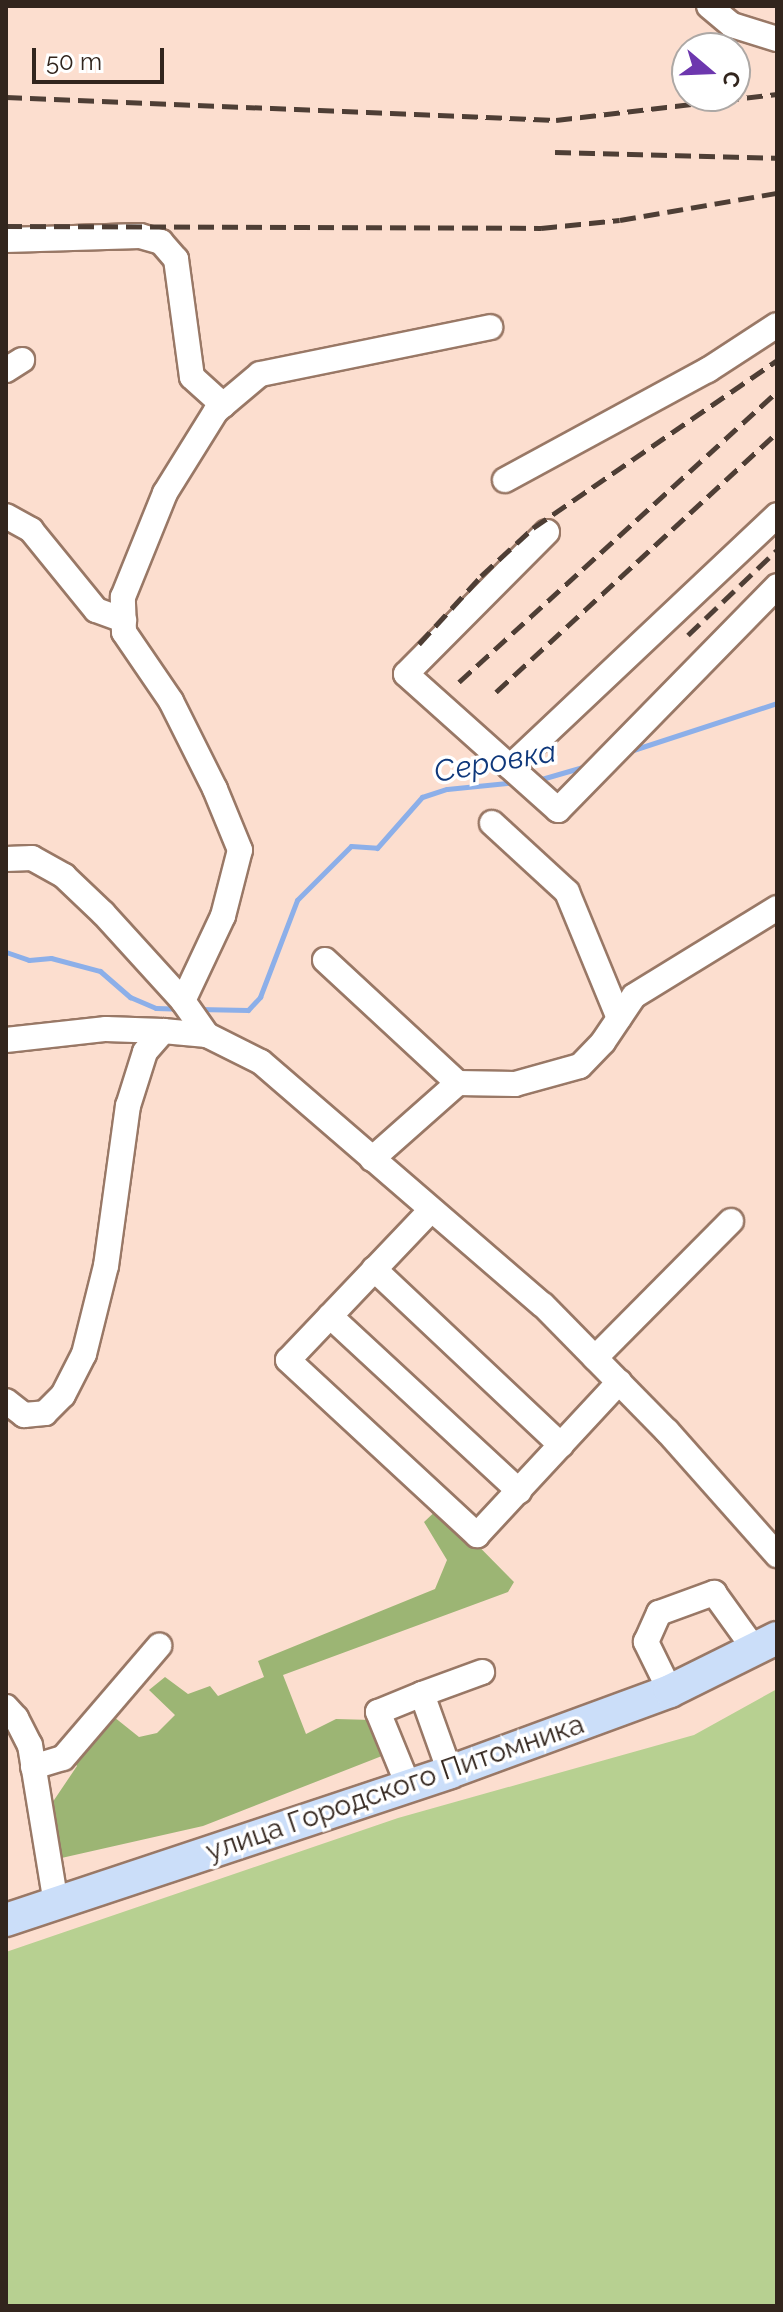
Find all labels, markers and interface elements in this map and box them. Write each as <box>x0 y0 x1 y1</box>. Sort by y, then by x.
scale bar <box>36 32 168 82</box>
north arrow <box>671 32 751 112</box>
text: 50 m <box>46 47 102 76</box>
text: С <box>717 68 747 91</box>
water label: Серовка <box>431 734 559 790</box>
street label: улица Городского Питомника <box>202 1707 588 1869</box>

